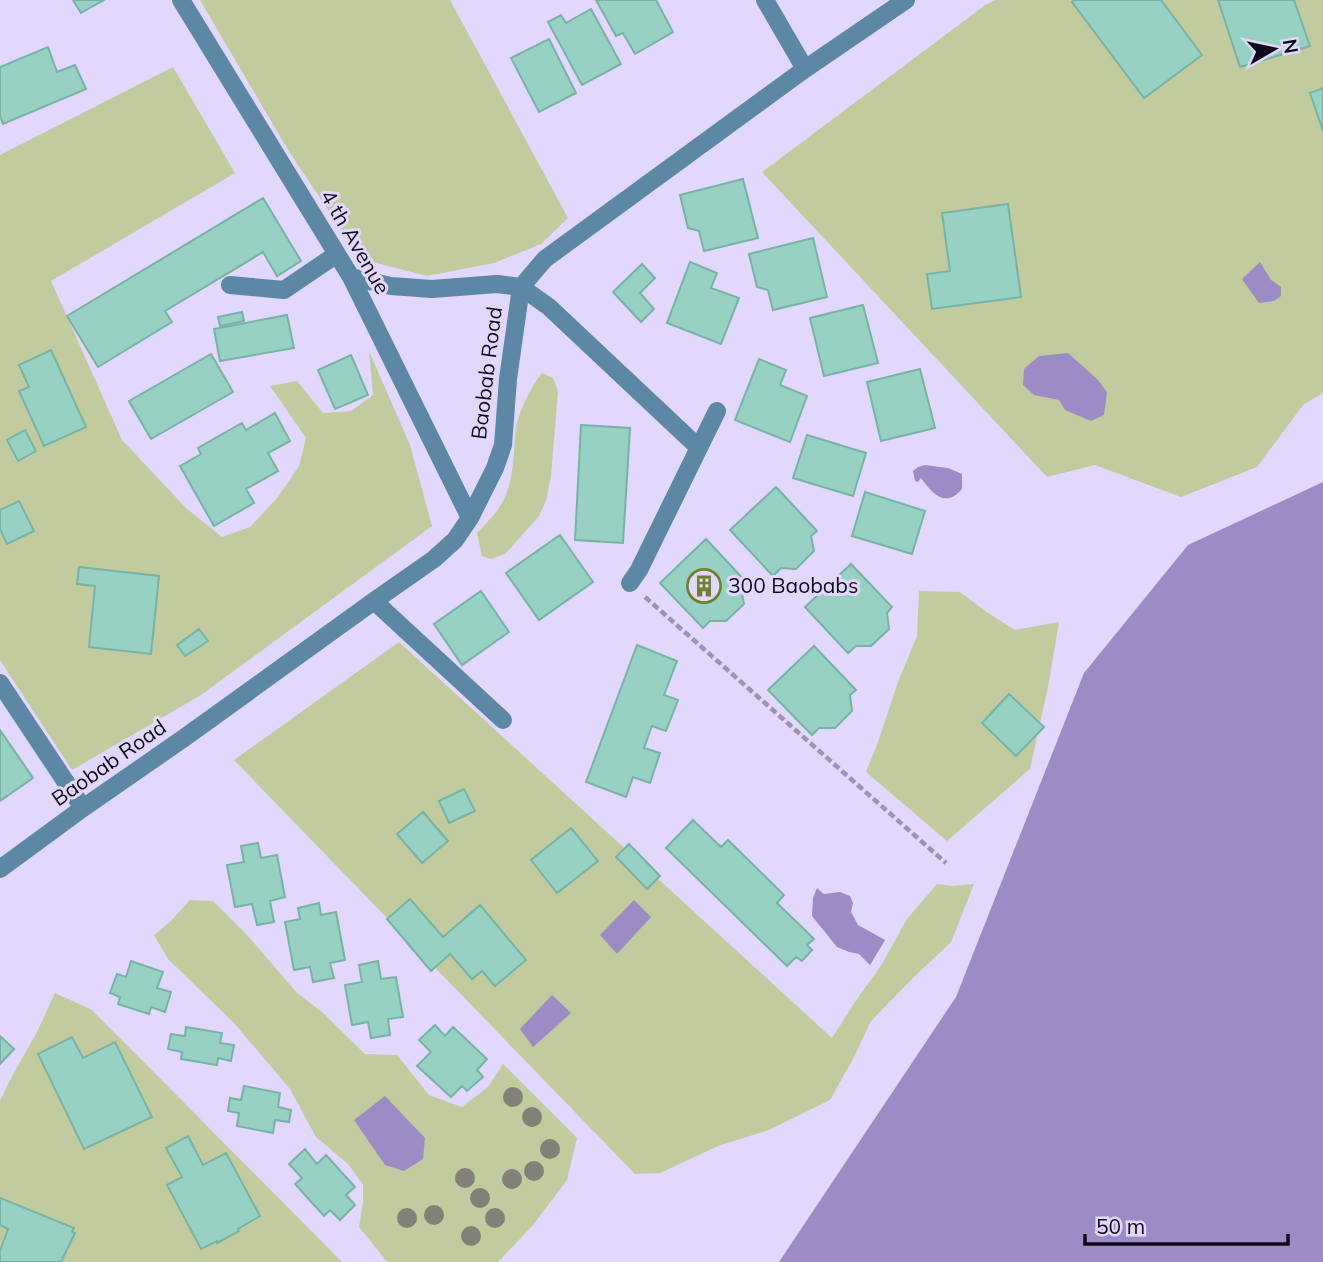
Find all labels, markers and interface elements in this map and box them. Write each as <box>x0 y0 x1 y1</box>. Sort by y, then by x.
north arrow <box>1239 14 1309 84</box>
text: N <box>1278 37 1304 55</box>
street label: 4 th Avenue <box>316 185 396 298</box>
street label: Baobab Road <box>465 305 507 441</box>
building icon: 300 Baobabs <box>685 567 723 605</box>
place label: 300 Baobabs <box>728 572 858 598</box>
street label: Baobab Road <box>46 713 171 811</box>
scale bar <box>1085 1202 1288 1246</box>
text: 50 m <box>1096 1213 1145 1239</box>

